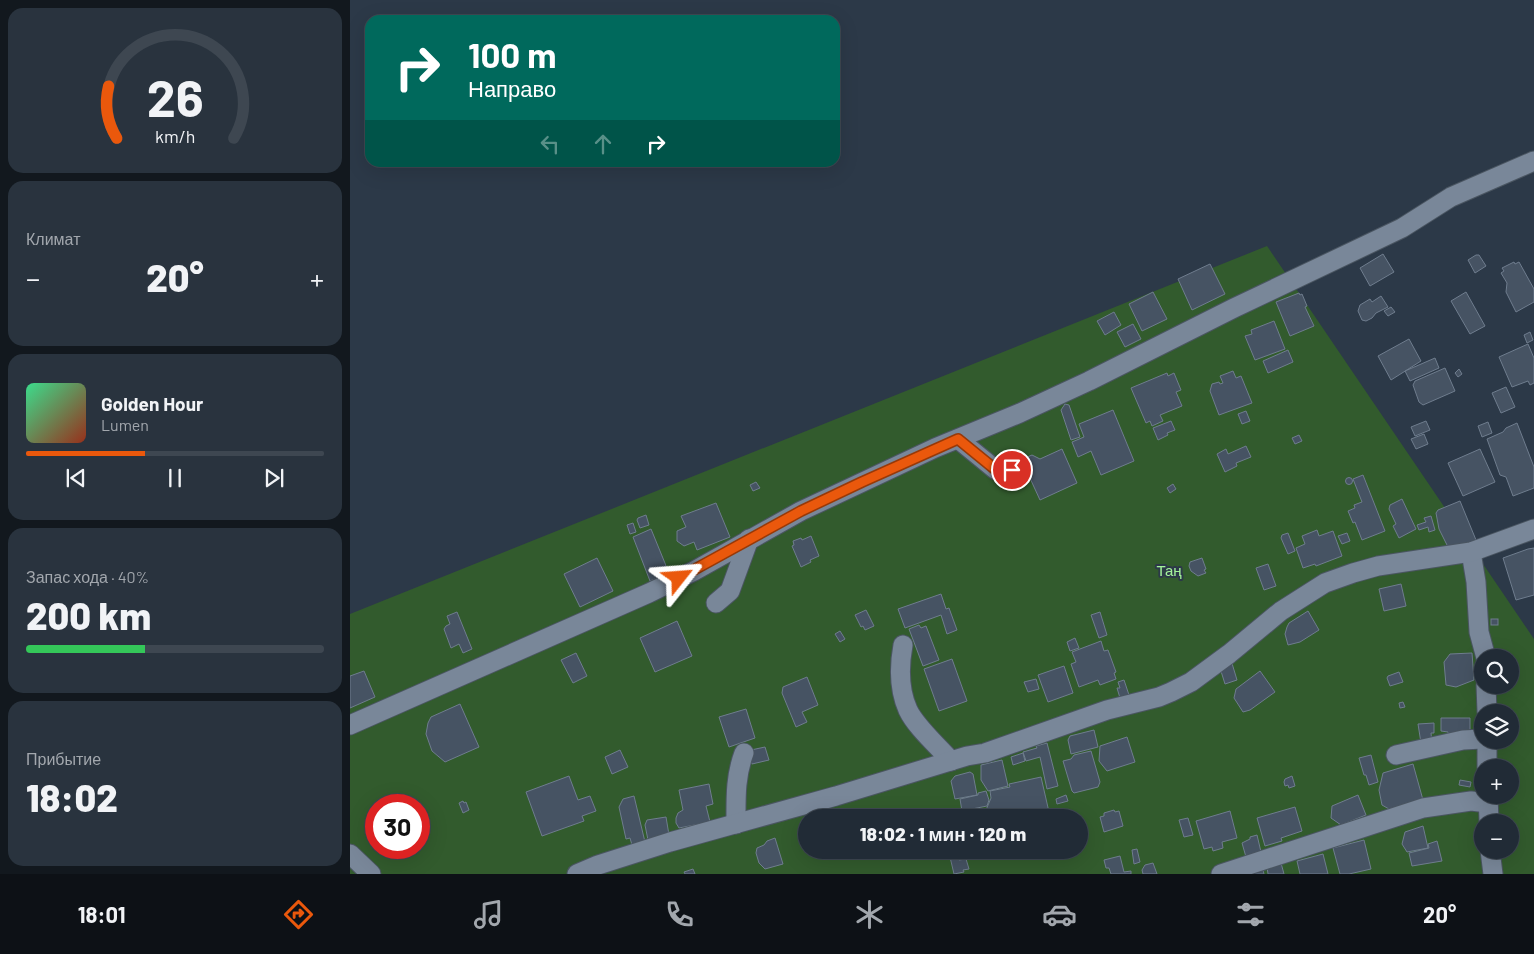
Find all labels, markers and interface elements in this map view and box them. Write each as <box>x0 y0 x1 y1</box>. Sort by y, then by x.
text: 100 m <box>468 33 557 75</box>
icon: right <box>385 35 450 100</box>
text: 26 <box>146 65 204 127</box>
text: Направо <box>468 75 556 101</box>
text: km/h <box>155 125 195 147</box>
icon: left <box>536 130 564 158</box>
icon: ahead <box>589 130 617 158</box>
icon: right <box>642 130 670 158</box>
text: Климат <box>26 229 80 248</box>
text: 20° <box>146 254 204 300</box>
text: − <box>26 261 40 295</box>
text: + <box>310 261 324 295</box>
text: Golden Hour <box>101 392 203 415</box>
text: Lumen <box>101 415 149 434</box>
pin <box>991 449 1033 491</box>
icon: arrive <box>998 456 1026 484</box>
icon: previous <box>62 464 90 492</box>
icon: pause <box>161 464 189 492</box>
icon: next <box>260 464 288 492</box>
position arrow <box>652 551 704 603</box>
park label: Таң <box>1156 561 1182 579</box>
text: Запас хода · 40% <box>26 567 149 586</box>
text: 200 km <box>26 592 151 638</box>
map controls <box>1474 649 1519 859</box>
button: search <box>1474 649 1519 694</box>
button: layers <box>1474 704 1519 749</box>
text: Прибытие <box>26 749 101 768</box>
button: + <box>1474 759 1519 804</box>
text: 18:02 <box>26 774 118 820</box>
speed limit sign: 30 <box>365 794 430 859</box>
button: − <box>1474 814 1519 859</box>
text: 18:02 · 1 мин · 120 m <box>860 822 1026 845</box>
icon: directions <box>281 897 316 932</box>
icon: music <box>471 897 506 932</box>
icon: phone <box>662 897 697 932</box>
icon: climate <box>852 897 887 932</box>
icon: car <box>1042 897 1077 932</box>
icon: filters <box>1233 897 1268 932</box>
text: 18:01 <box>78 901 125 927</box>
text: 20° <box>1423 901 1456 927</box>

